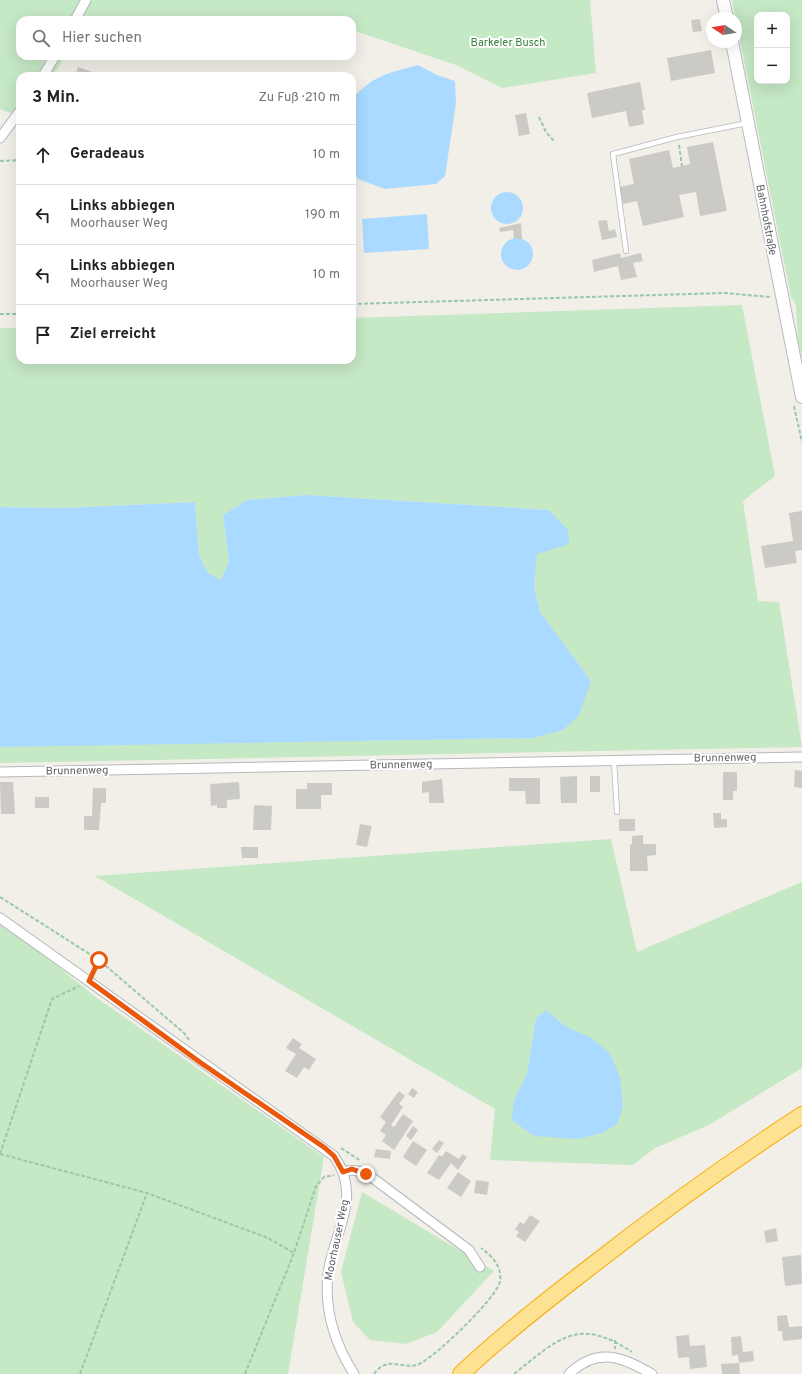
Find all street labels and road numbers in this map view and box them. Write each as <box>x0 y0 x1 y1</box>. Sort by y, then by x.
street label: Bahnhofstraße <box>752 183 780 257</box>
street label: Brunnenweg <box>694 750 756 766</box>
street label: Brunnenweg <box>370 757 432 773</box>
street label: Brunnenweg <box>46 763 108 779</box>
street label: Moorhauser Weg <box>322 1198 352 1282</box>

